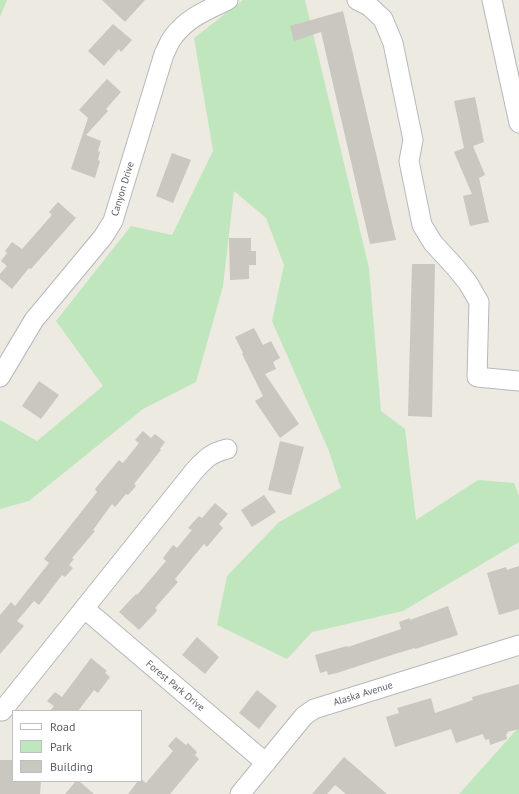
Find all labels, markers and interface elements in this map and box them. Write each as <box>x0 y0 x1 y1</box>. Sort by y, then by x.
street label: Canyon Drive <box>109 160 137 218</box>
street label: Forest Park Drive <box>143 658 207 714</box>
street label: Alaska Avenue <box>332 679 394 709</box>
legend <box>12 710 142 782</box>
text: Road <box>50 719 75 734</box>
text: Park <box>50 739 72 754</box>
text: Building <box>50 759 93 774</box>

